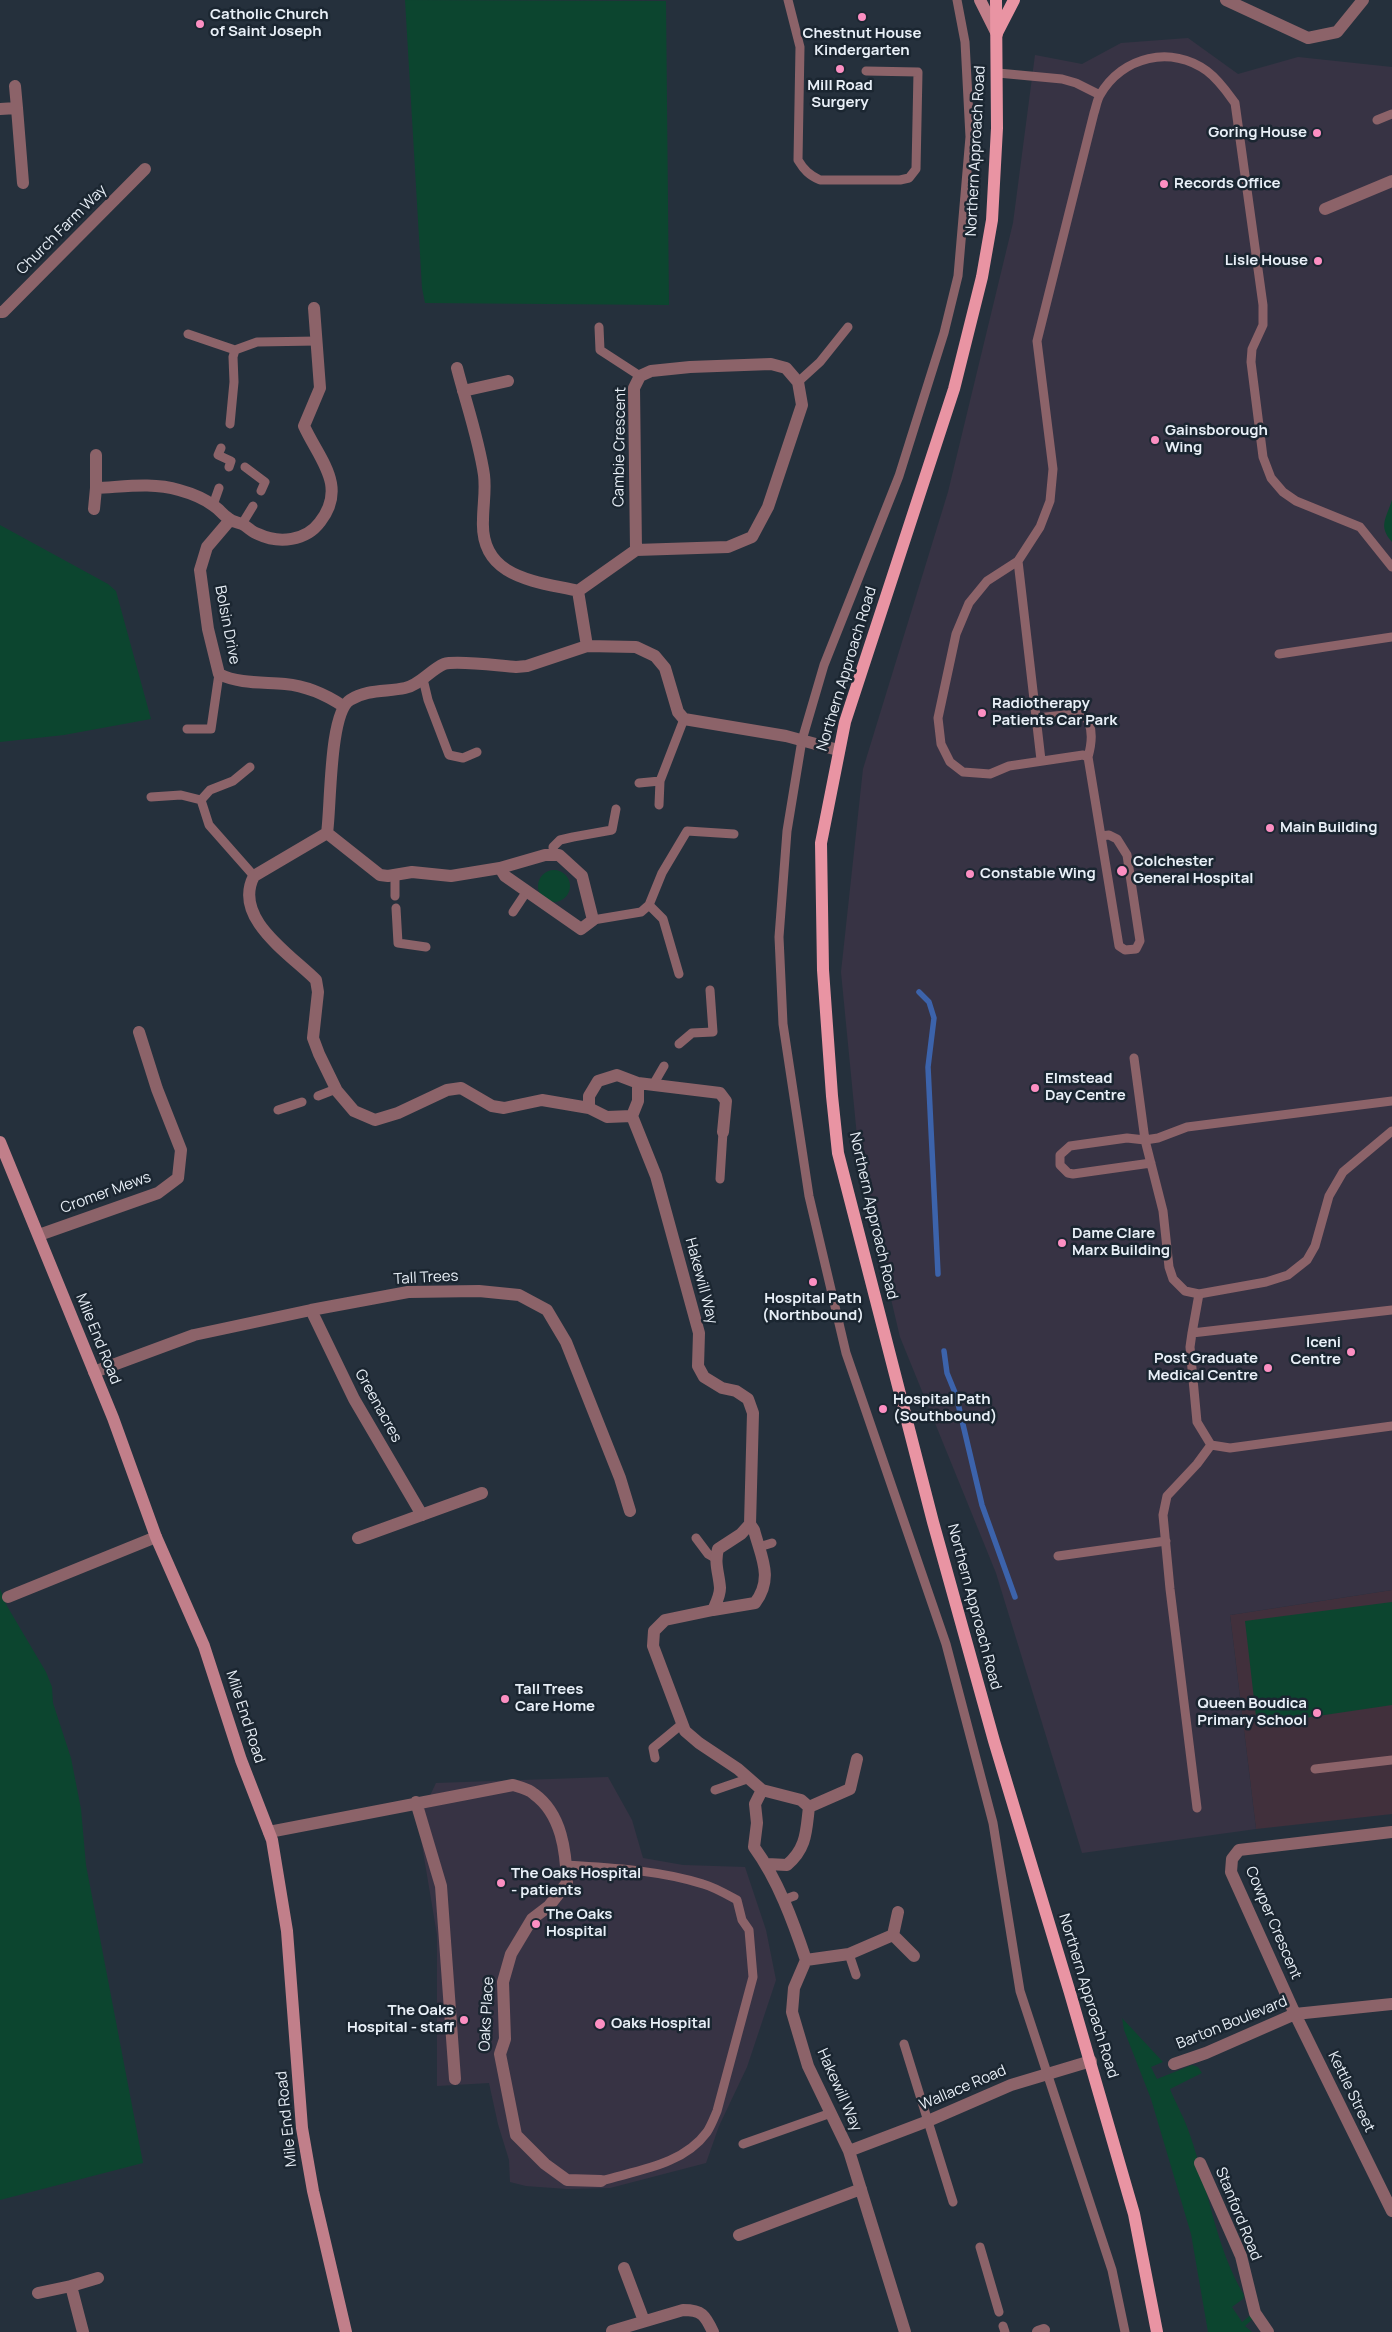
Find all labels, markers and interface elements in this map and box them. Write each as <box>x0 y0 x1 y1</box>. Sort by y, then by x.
place label: Catholic Church of Saint Joseph <box>210 6 329 41</box>
marker: Chestnut House Kindergarten <box>856 11 868 23</box>
marker: Catholic Church of Saint Joseph <box>194 18 206 30</box>
place label: Chestnut House Kindergarten <box>803 25 921 60</box>
marker: Mill Road Surgery <box>834 63 846 75</box>
street label: Northern Approach Road <box>963 65 989 237</box>
place label: Mill Road Surgery <box>807 77 873 112</box>
place label: Goring House <box>1208 124 1307 142</box>
marker: Goring House <box>1311 127 1323 139</box>
place label: Records Office <box>1174 175 1281 193</box>
marker: Records Office <box>1158 178 1170 190</box>
street label: Church Farm Way <box>13 181 111 279</box>
place label: Lisle House <box>1225 252 1308 270</box>
marker: Lisle House <box>1312 255 1324 267</box>
street label: Cambie Crescent <box>610 387 630 507</box>
place label: Gainsborough Wing <box>1165 422 1268 457</box>
marker: Gainsborough Wing <box>1149 434 1161 446</box>
street label: Bolsin Drive <box>211 584 243 666</box>
street label: Northern Approach Road <box>813 585 881 753</box>
place label: Radiotherapy Patients Car Park <box>992 695 1117 730</box>
marker: Radiotherapy Patients Car Park <box>976 707 988 719</box>
place label: Main Building <box>1280 819 1377 837</box>
marker: Main Building <box>1264 822 1276 834</box>
place label: Colchester General Hospital <box>1133 853 1254 888</box>
marker: Colchester General Hospital <box>1115 864 1129 878</box>
place label: Constable Wing <box>980 865 1096 883</box>
marker: Constable Wing <box>964 868 976 880</box>
place label: Elmstead Day Centre <box>1045 1070 1126 1105</box>
marker: Elmstead Day Centre <box>1029 1082 1041 1094</box>
street label: Northern Approach Road <box>845 1131 901 1301</box>
street label: Cromer Mews <box>58 1168 154 1218</box>
place label: Dame Clare Marx Building <box>1072 1225 1170 1260</box>
street label: Hakewill Way <box>681 1236 721 1326</box>
marker: Dame Clare Marx Building <box>1056 1237 1068 1249</box>
street label: Tall Trees <box>393 1267 459 1289</box>
marker: Hospital Path (Northbound) <box>807 1276 819 1288</box>
place label: Hospital Path (Northbound) <box>762 1290 864 1325</box>
street label: Mile End Road <box>72 1291 124 1387</box>
place label: Iceni Centre <box>1290 1334 1341 1369</box>
marker: Iceni Centre <box>1345 1346 1357 1358</box>
place label: Post Graduate Medical Centre <box>1148 1350 1258 1385</box>
marker: Post Graduate Medical Centre <box>1262 1362 1274 1374</box>
street label: Greenacres <box>351 1366 405 1446</box>
place label: Hospital Path (Southbound) <box>893 1391 997 1426</box>
marker: Hospital Path (Southbound) <box>877 1403 889 1415</box>
street label: Northern Approach Road <box>943 1522 1005 1692</box>
street label: Mile End Road <box>222 1668 268 1766</box>
place label: Tall Trees Care Home <box>515 1681 595 1716</box>
marker: Tall Trees Care Home <box>499 1693 511 1705</box>
place label: Queen Boudica Primary School <box>1197 1695 1307 1730</box>
marker: Queen Boudica Primary School <box>1311 1707 1323 1719</box>
street label: Cowper Crescent <box>1241 1864 1305 1982</box>
place label: The Oaks Hospital - patients <box>511 1865 641 1900</box>
marker: The Oaks Hospital - patients <box>495 1877 507 1889</box>
place label: The Oaks Hospital <box>546 1906 612 1941</box>
street label: Northern Approach Road <box>1054 1912 1122 2080</box>
marker: The Oaks Hospital <box>530 1918 542 1930</box>
street label: Oaks Place <box>476 1976 498 2052</box>
street label: Barton Boulevard <box>1174 1993 1290 2053</box>
place label: The Oaks Hospital - staff <box>347 2002 454 2037</box>
marker: The Oaks Hospital - staff <box>458 2014 470 2026</box>
place label: Oaks Hospital <box>611 2015 711 2033</box>
marker: Oaks Hospital <box>593 2017 607 2031</box>
street label: Hakewill Way <box>813 2046 865 2134</box>
street label: Kettle Street <box>1324 2049 1378 2135</box>
street label: Wallace Road <box>917 2062 1009 2114</box>
street label: Mile End Road <box>273 2070 301 2168</box>
street label: Stanford Road <box>1211 2165 1265 2263</box>

